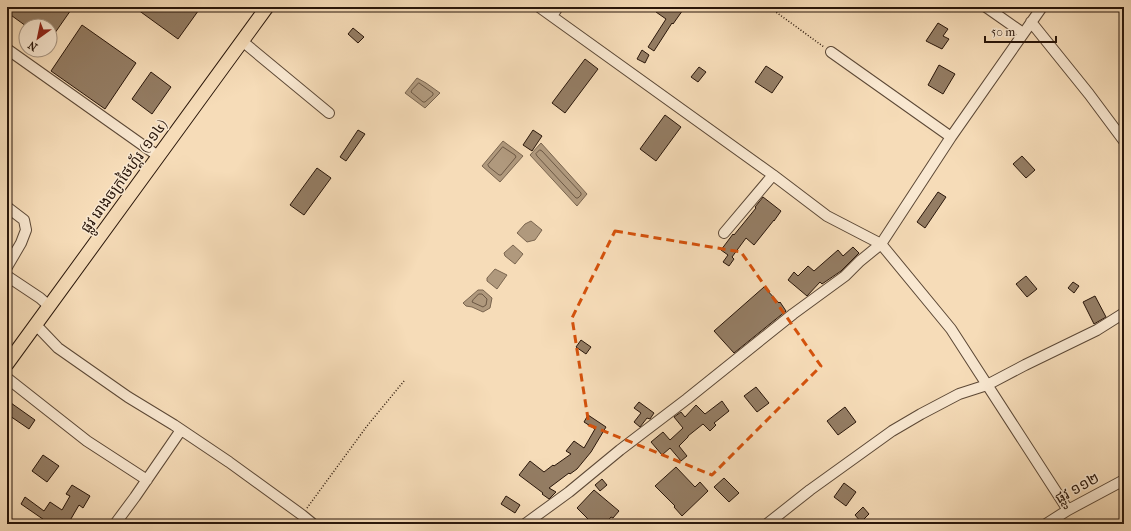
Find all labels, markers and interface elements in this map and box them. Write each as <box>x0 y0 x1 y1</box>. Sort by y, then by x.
north arrow <box>18 18 58 58</box>
scale bar <box>985 18 1056 44</box>
text: 50 m <box>991 25 1015 39</box>
text: N <box>25 38 40 54</box>
street label: ផ្លូវ រោងចក្រថៃហ្គ័រ (១១៤) <box>77 116 175 239</box>
street label: ផ្លូវ ១១២ <box>1052 469 1104 511</box>

